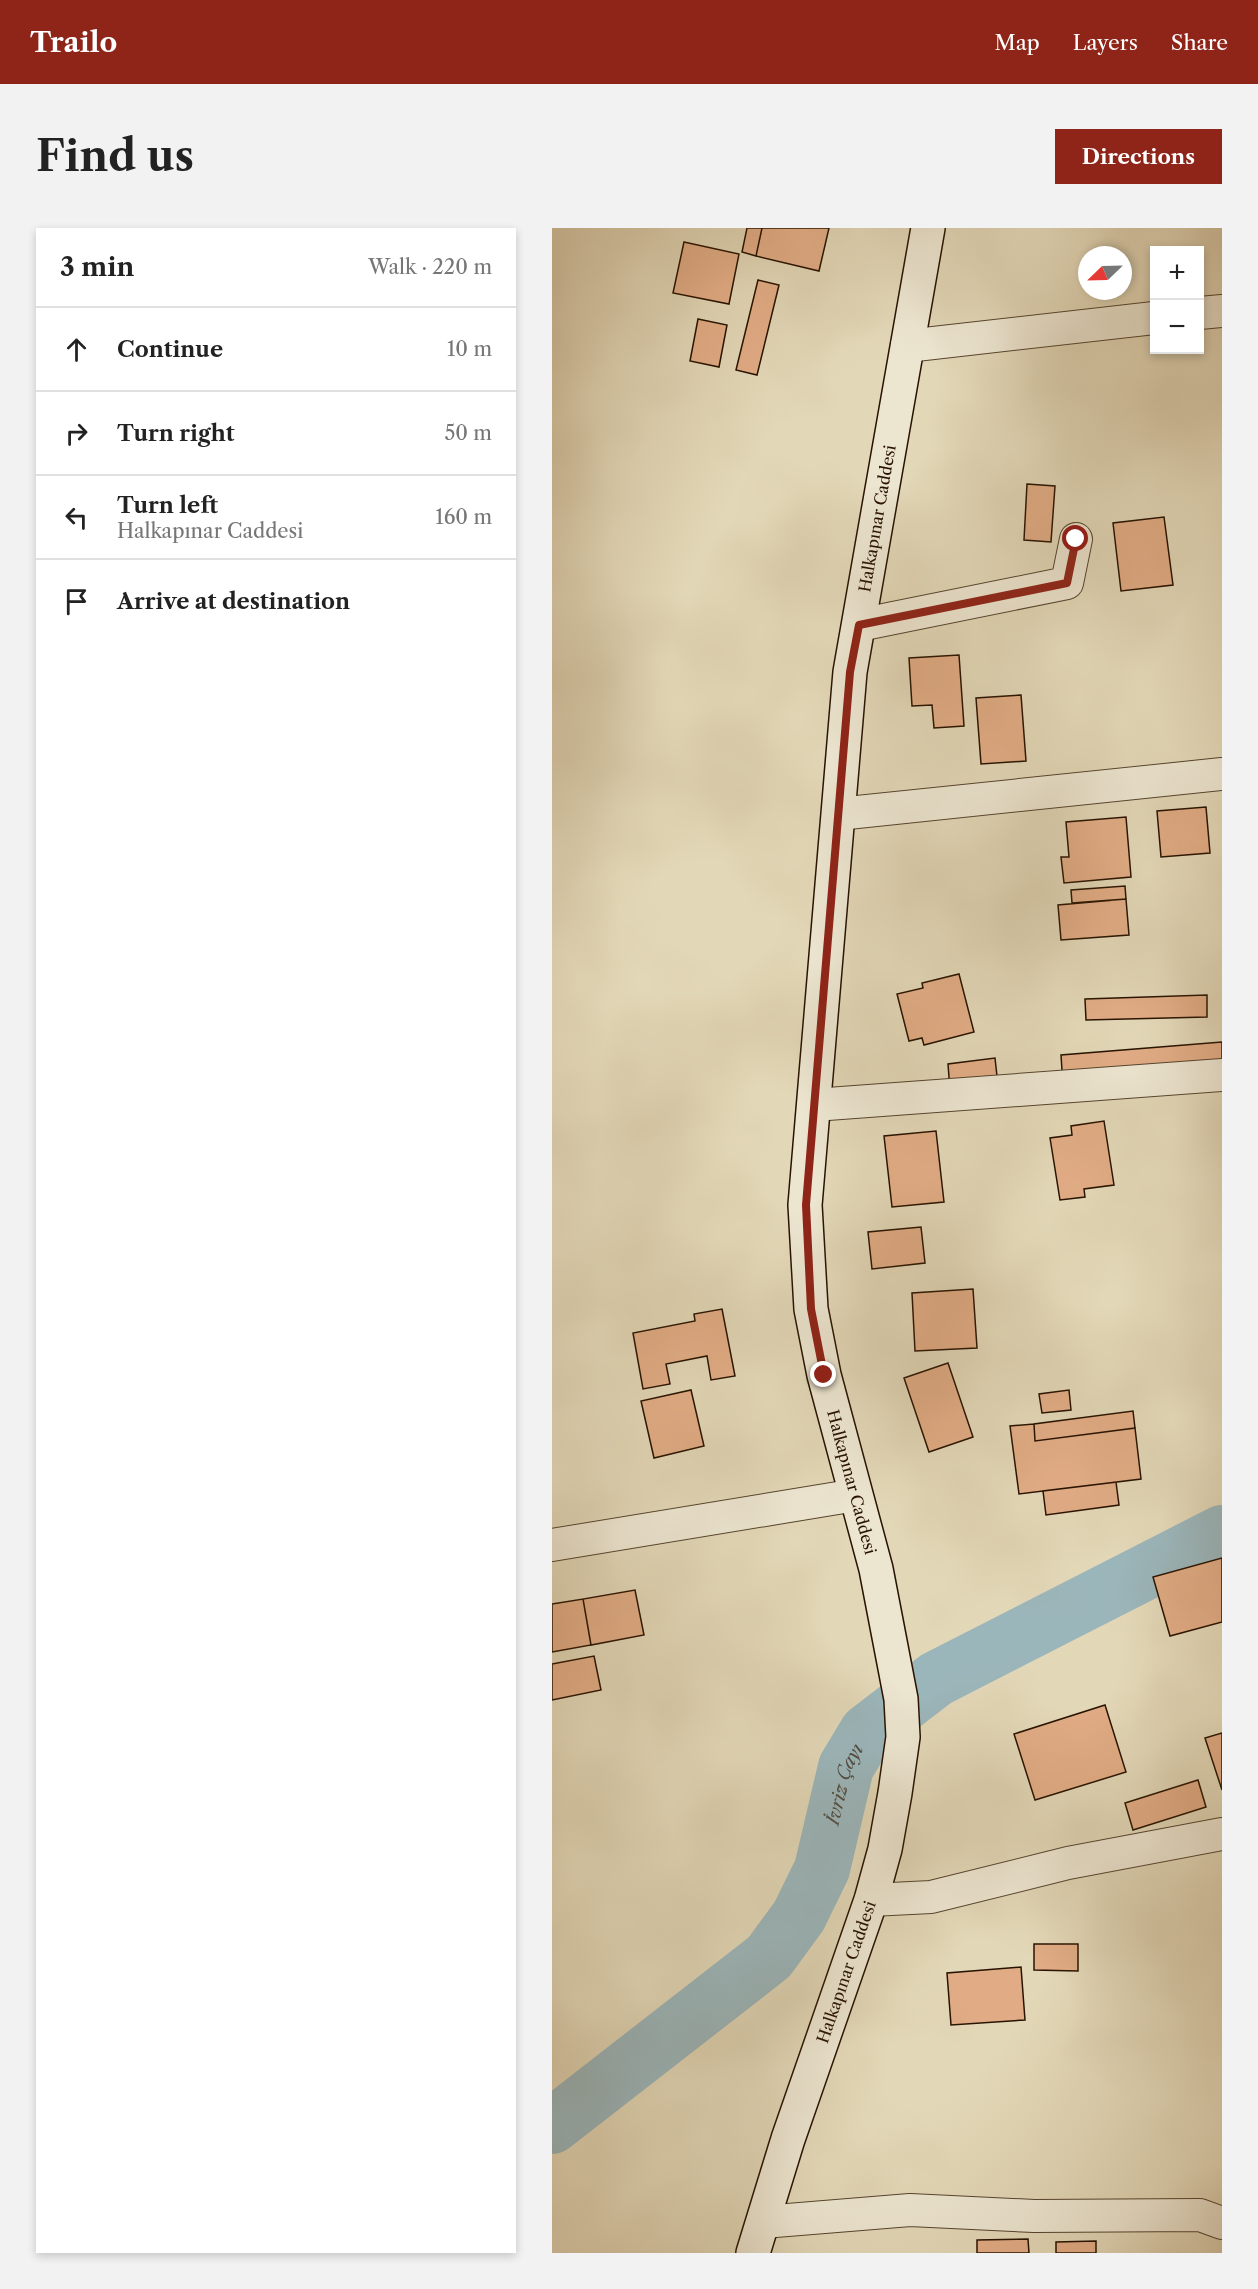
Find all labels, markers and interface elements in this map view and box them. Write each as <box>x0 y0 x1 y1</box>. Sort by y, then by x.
text: Trailo <box>30 25 117 59</box>
text: Map <box>995 30 1040 55</box>
text: Layers <box>1073 30 1138 55</box>
text: Share <box>1171 30 1228 55</box>
button: Directions <box>1055 129 1222 184</box>
text: Find us <box>36 130 194 182</box>
north arrow <box>1078 246 1132 300</box>
map controls <box>1150 246 1204 354</box>
button: + <box>1150 246 1204 300</box>
text: 3 min <box>60 251 134 283</box>
text: Walk · 220 m <box>368 255 492 279</box>
button: − <box>1150 300 1204 354</box>
icon: ahead <box>60 333 93 366</box>
text: Continue <box>117 336 223 363</box>
text: 10 m <box>447 337 492 361</box>
icon: right <box>60 417 93 450</box>
text: Turn right <box>117 420 235 447</box>
text: 50 m <box>445 421 492 445</box>
street label: Halkapınar Caddesi <box>854 443 900 594</box>
text: Turn left <box>117 492 218 519</box>
icon: left <box>60 501 93 534</box>
text: 160 m <box>435 505 492 529</box>
text: Halkapınar Caddesi <box>117 519 303 543</box>
route start <box>1062 525 1088 551</box>
icon: arrive <box>60 585 93 618</box>
text: Arrive at destination <box>117 588 350 615</box>
route end <box>810 1361 836 1387</box>
street label: Halkapınar Caddesi <box>823 1407 881 1557</box>
water label: İvriz Çayı <box>820 1740 868 1829</box>
street label: Halkapınar Caddesi <box>812 1898 880 2046</box>

